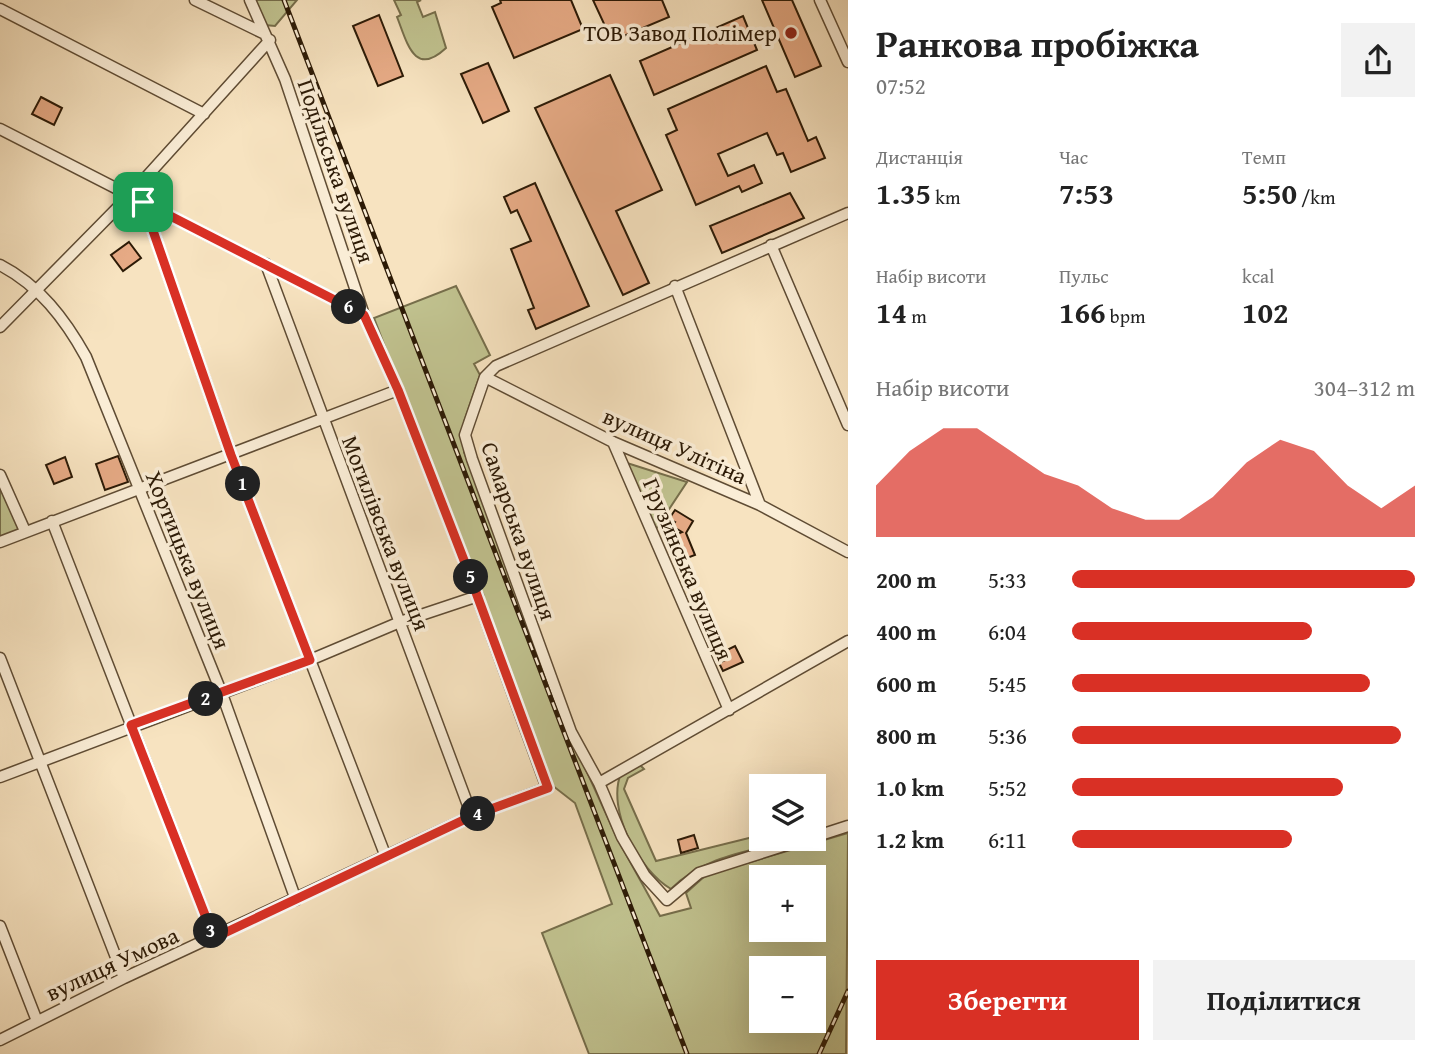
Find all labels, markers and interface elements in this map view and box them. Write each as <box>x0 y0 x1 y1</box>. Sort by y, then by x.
text: Ранкова пробіжка <box>876 15 1199 71</box>
place label: ТОВ Завод Полімер <box>583 16 777 49</box>
button: share <box>1341 23 1415 97</box>
marker: ТОВ Завод Полімер <box>783 25 799 41</box>
text: 07:52 <box>876 69 926 102</box>
street label: Подільська вулиця <box>290 75 383 267</box>
text: Дистанція <box>876 143 963 171</box>
text: Час <box>1059 143 1088 171</box>
text: Темп <box>1242 143 1286 171</box>
text: 1.35 <box>876 171 931 215</box>
text: 7:53 <box>1059 171 1114 215</box>
text: 5:50 <box>1242 171 1297 215</box>
pin <box>113 172 173 232</box>
icon: arrive <box>124 183 162 221</box>
text: km <box>931 183 960 211</box>
text: /km <box>1297 183 1335 211</box>
text: Набір висоти <box>876 262 986 290</box>
text: Пульс <box>1059 262 1109 290</box>
text: kcal <box>1242 262 1274 290</box>
pin: 6 <box>332 290 366 324</box>
text: 14 <box>876 290 907 334</box>
text: 166 <box>1059 290 1106 334</box>
text: 102 <box>1242 290 1289 334</box>
text: 6 <box>344 292 353 320</box>
text: m <box>907 302 927 330</box>
text: bpm <box>1106 302 1145 330</box>
text: Набір висоти <box>876 371 1010 404</box>
text: 304–312 m <box>1314 371 1415 404</box>
street label: вулиця Улітіна <box>598 399 752 492</box>
street label: Могилівська вулиця <box>334 430 439 636</box>
street label: Самарська вулиця <box>474 437 566 625</box>
street label: Хортицька вулиця <box>138 466 239 654</box>
pin: 1 <box>226 466 260 502</box>
text: 1 <box>238 469 247 497</box>
street label: Грузинська вулиця <box>635 472 742 666</box>
pin: 5 <box>454 560 489 594</box>
text: 5 <box>466 562 475 590</box>
text: 200 m <box>876 563 937 596</box>
text: 5:33 <box>988 563 1027 596</box>
text: 400 m <box>876 615 937 648</box>
text: 6:04 <box>988 615 1027 648</box>
text: 600 m <box>876 667 937 700</box>
text: 5:45 <box>988 667 1027 700</box>
pin: 2 <box>188 682 224 716</box>
text: 2 <box>201 684 210 712</box>
text: 800 m <box>876 719 937 752</box>
text: 5:36 <box>988 719 1027 752</box>
text: 1.0 km <box>876 771 944 804</box>
text: 5:52 <box>988 771 1027 804</box>
map controls <box>749 774 826 1033</box>
button: layers <box>749 774 826 851</box>
pin: 4 <box>461 796 496 832</box>
text: 4 <box>473 799 482 827</box>
text: 1.2 km <box>876 823 944 856</box>
text: 6:11 <box>988 823 1027 856</box>
button: + <box>749 865 826 942</box>
pin: 3 <box>194 914 228 948</box>
text: 3 <box>206 916 215 944</box>
street label: вулиця Умова <box>40 918 184 1009</box>
button: − <box>749 956 826 1033</box>
button: Зберегти <box>876 960 1139 1040</box>
button: Поділитися <box>1153 960 1415 1040</box>

